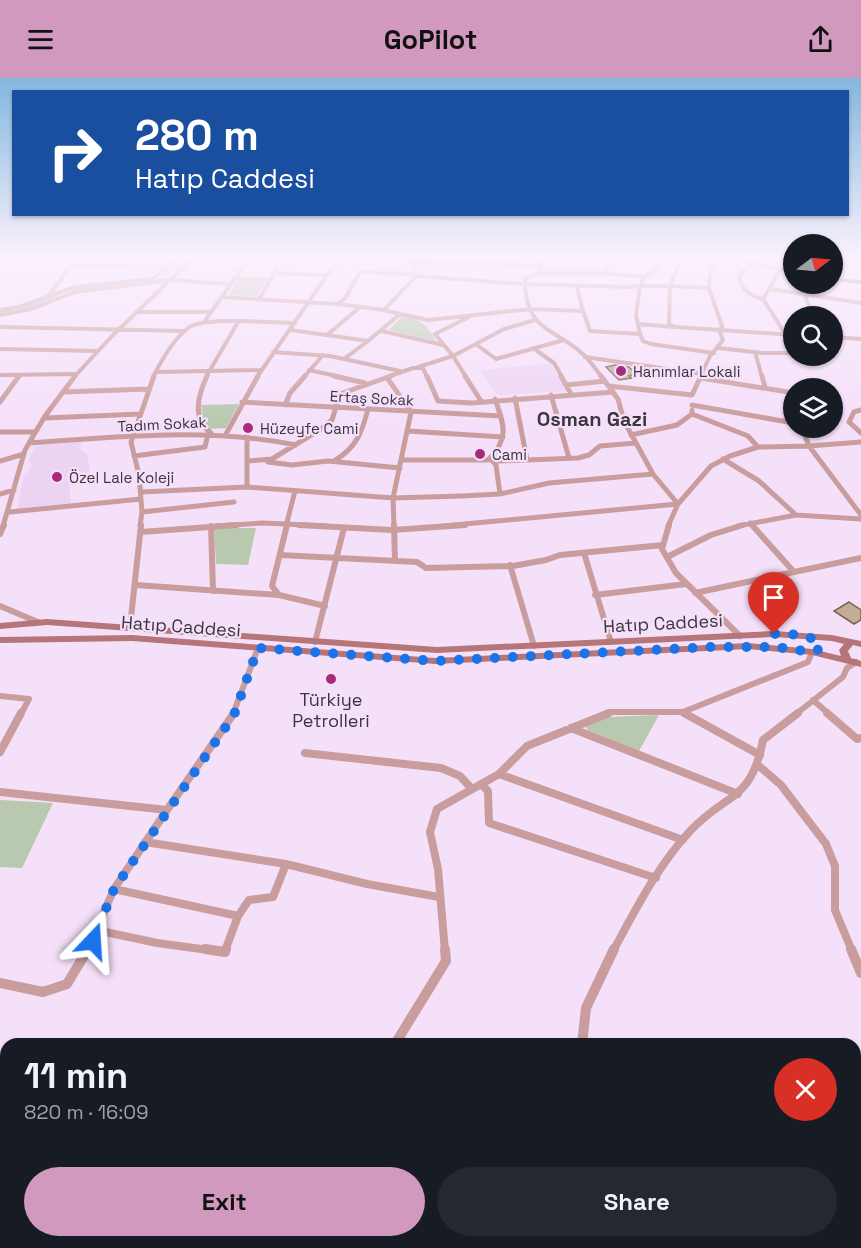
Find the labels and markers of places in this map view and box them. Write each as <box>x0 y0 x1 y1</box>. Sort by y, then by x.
place label: Hanımlar Lokali <box>633 362 740 381</box>
marker: Hanımlar Lokali <box>614 364 628 378</box>
place label: Hüzeyfe Cami <box>260 419 358 438</box>
marker: Hüzeyfe Cami <box>241 421 255 435</box>
place label: Cami <box>492 445 527 464</box>
marker: Cami <box>473 447 487 461</box>
place label: Özel Lale Koleji <box>69 468 174 487</box>
marker: Özel Lale Koleji <box>50 470 64 484</box>
pin <box>748 572 799 634</box>
marker: Türkiye Petrolleri <box>324 672 338 686</box>
place label: Türkiye Petrolleri <box>292 688 370 732</box>

